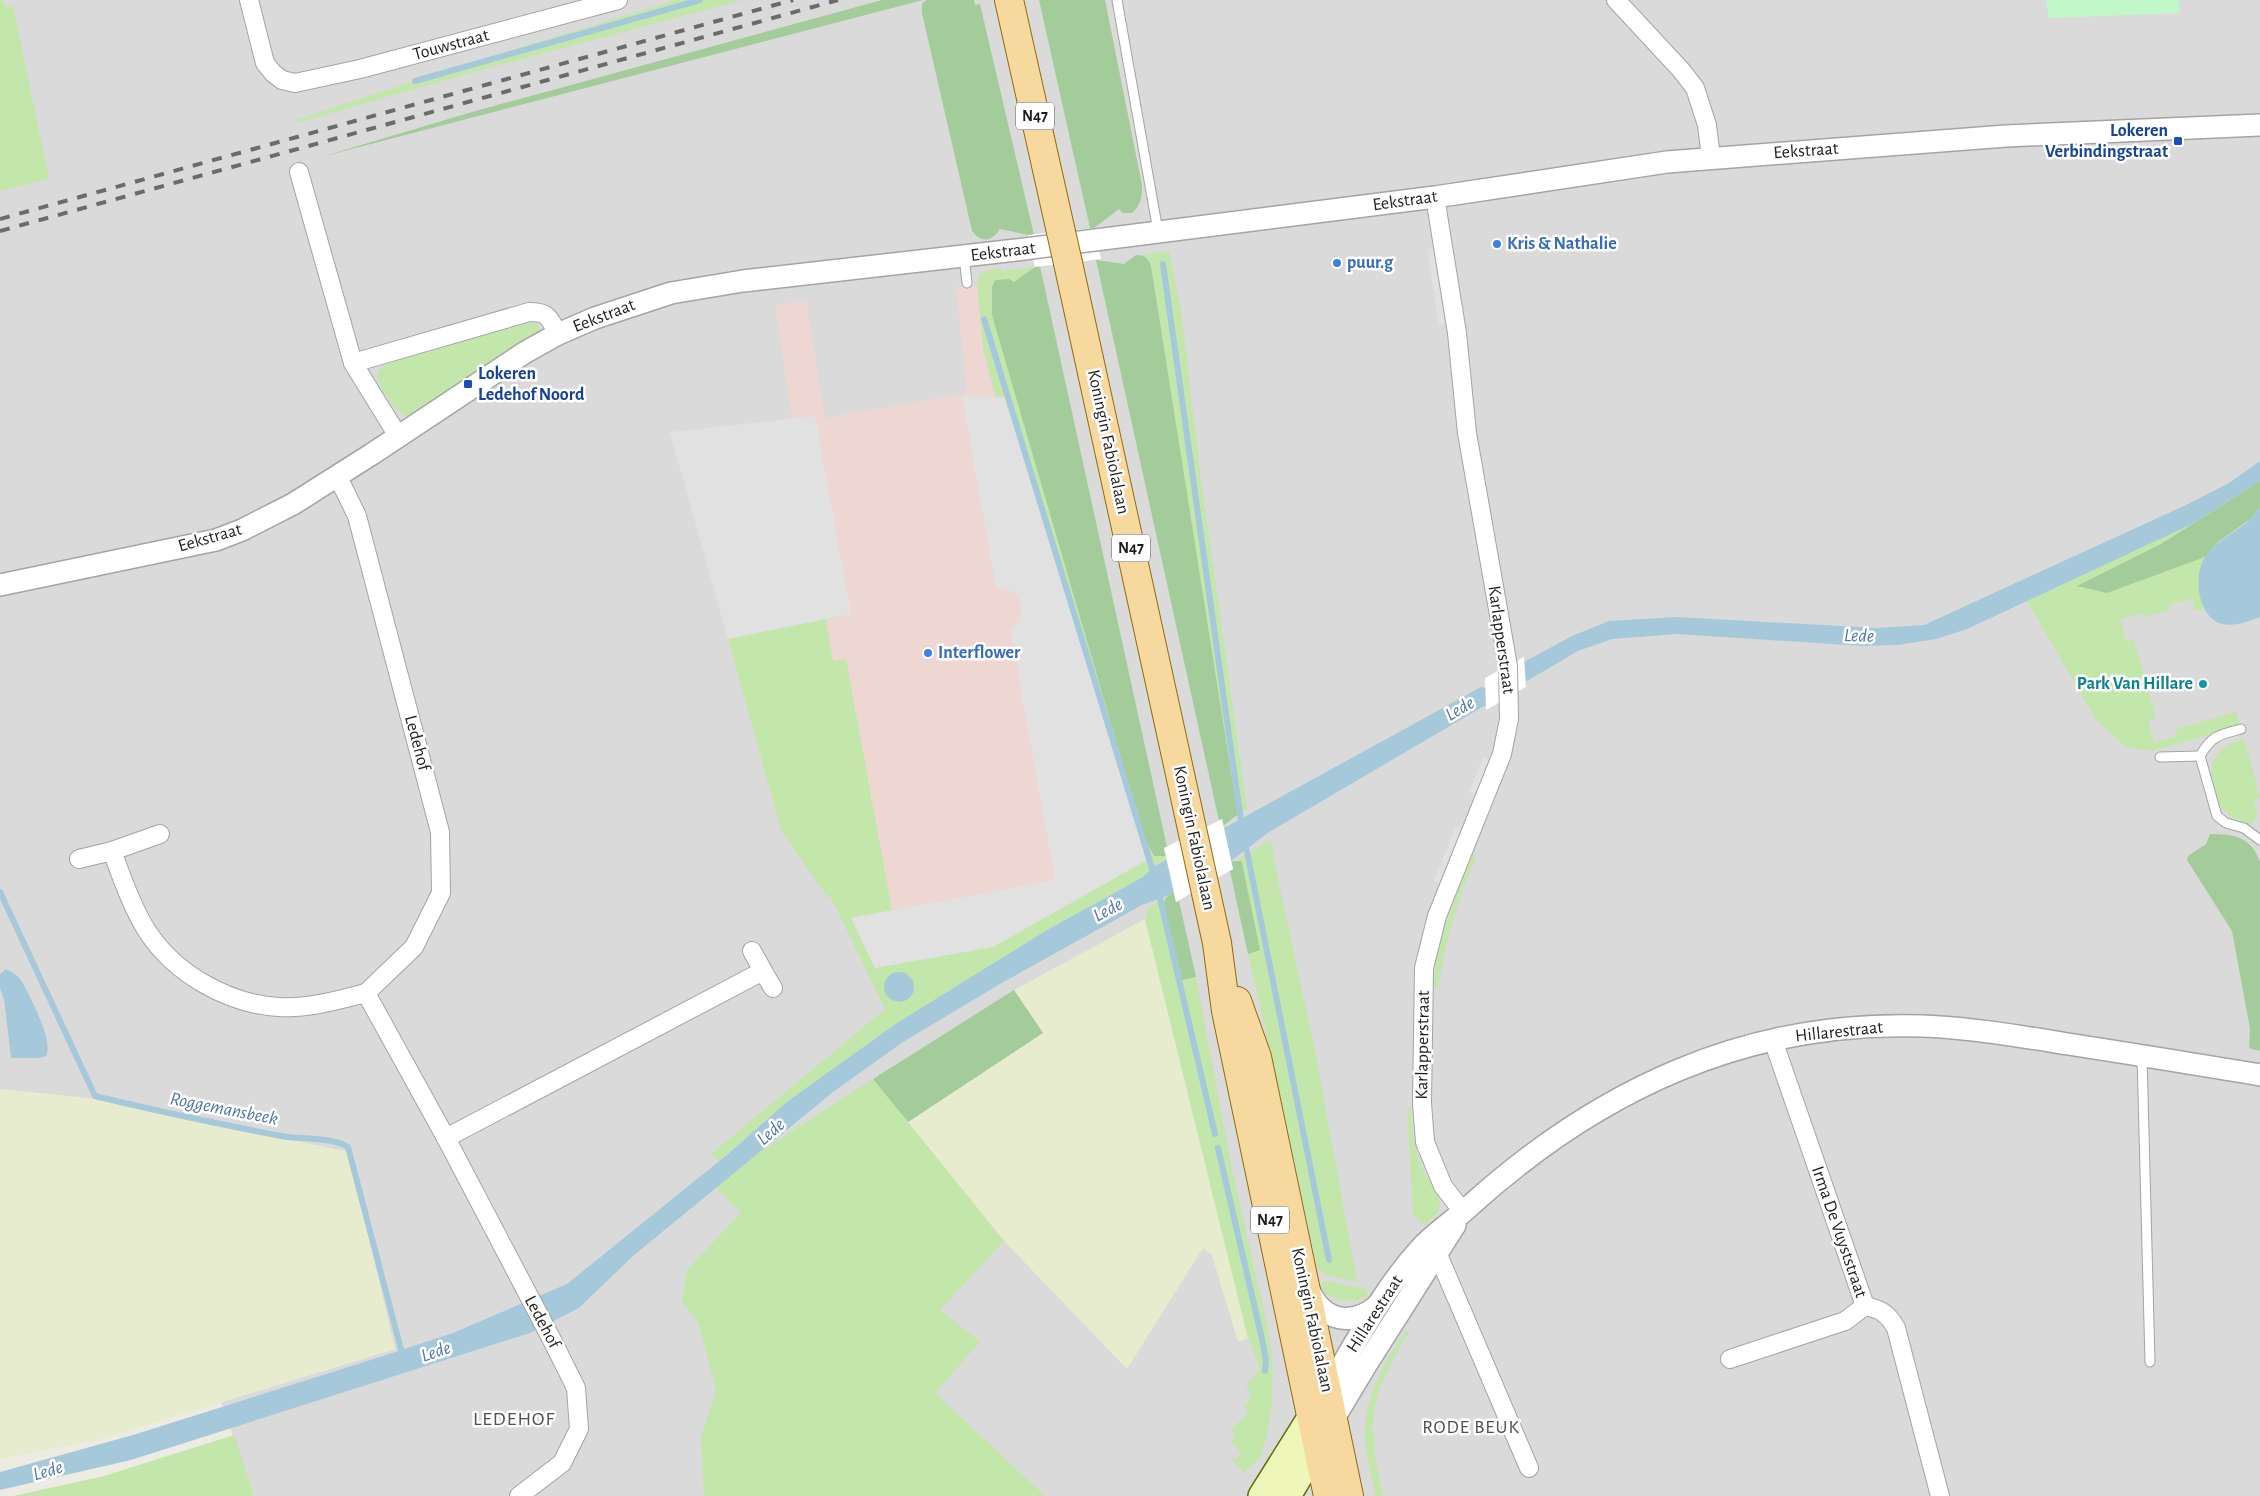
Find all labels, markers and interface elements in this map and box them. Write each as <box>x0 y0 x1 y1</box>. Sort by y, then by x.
street label: Touwstraat <box>411 26 491 64</box>
road number: N47 <box>1016 102 1054 130</box>
place label: Lokeren Verbindingstraat <box>2045 122 2168 161</box>
marker: Lokeren Verbindingstraat <box>2172 135 2184 147</box>
street label: Eekstraat <box>1773 140 1839 162</box>
street label: Eekstraat <box>1372 188 1439 214</box>
place label: Kris & Nathalie <box>1507 235 1617 253</box>
marker: Kris & Nathalie <box>1491 238 1503 250</box>
street label: Eekstraat <box>970 239 1037 265</box>
place label: puur.g <box>1347 254 1394 272</box>
marker: puur.g <box>1331 257 1343 269</box>
street label: Eekstraat <box>570 296 638 336</box>
place label: Lokeren Ledehof Noord <box>478 365 585 404</box>
street label: Koningin Fabiolalaan <box>1084 368 1132 516</box>
marker: Lokeren Ledehof Noord <box>462 378 474 390</box>
street label: Eekstraat <box>176 520 244 556</box>
road number: N47 <box>1112 534 1150 562</box>
street label: Karlapperstraat <box>1484 585 1518 696</box>
water label: Lede <box>1844 626 1874 646</box>
place label: Interflower <box>938 644 1021 662</box>
marker: Interflower <box>922 647 934 659</box>
place label: Park Van Hillare <box>2077 675 2193 693</box>
marker: Park Van Hillare <box>2197 678 2209 690</box>
water label: Lede <box>1442 693 1478 725</box>
street label: Ledehof <box>401 713 433 774</box>
street label: Koningin Fabiolalaan <box>1170 764 1218 912</box>
water label: Lede <box>1090 895 1126 925</box>
street label: Karlapperstraat <box>1413 990 1433 1100</box>
street label: Hillarestraat <box>1794 1018 1884 1046</box>
water label: Roggemansbeek <box>168 1089 280 1129</box>
water label: Lede <box>753 1115 789 1149</box>
street label: Irma De Vuyststraat <box>1808 1164 1870 1300</box>
road number: N47 <box>1251 1206 1289 1234</box>
street label: Koningin Fabiolalaan <box>1288 1246 1336 1394</box>
street label: Hillarestraat <box>1343 1272 1407 1356</box>
street label: Ledehof <box>521 1293 564 1353</box>
water label: Lede <box>419 1338 453 1366</box>
district label: LEDEHOF <box>473 1409 555 1429</box>
district label: RODE BEUK <box>1422 1418 1520 1437</box>
water label: Lede <box>31 1458 65 1484</box>

